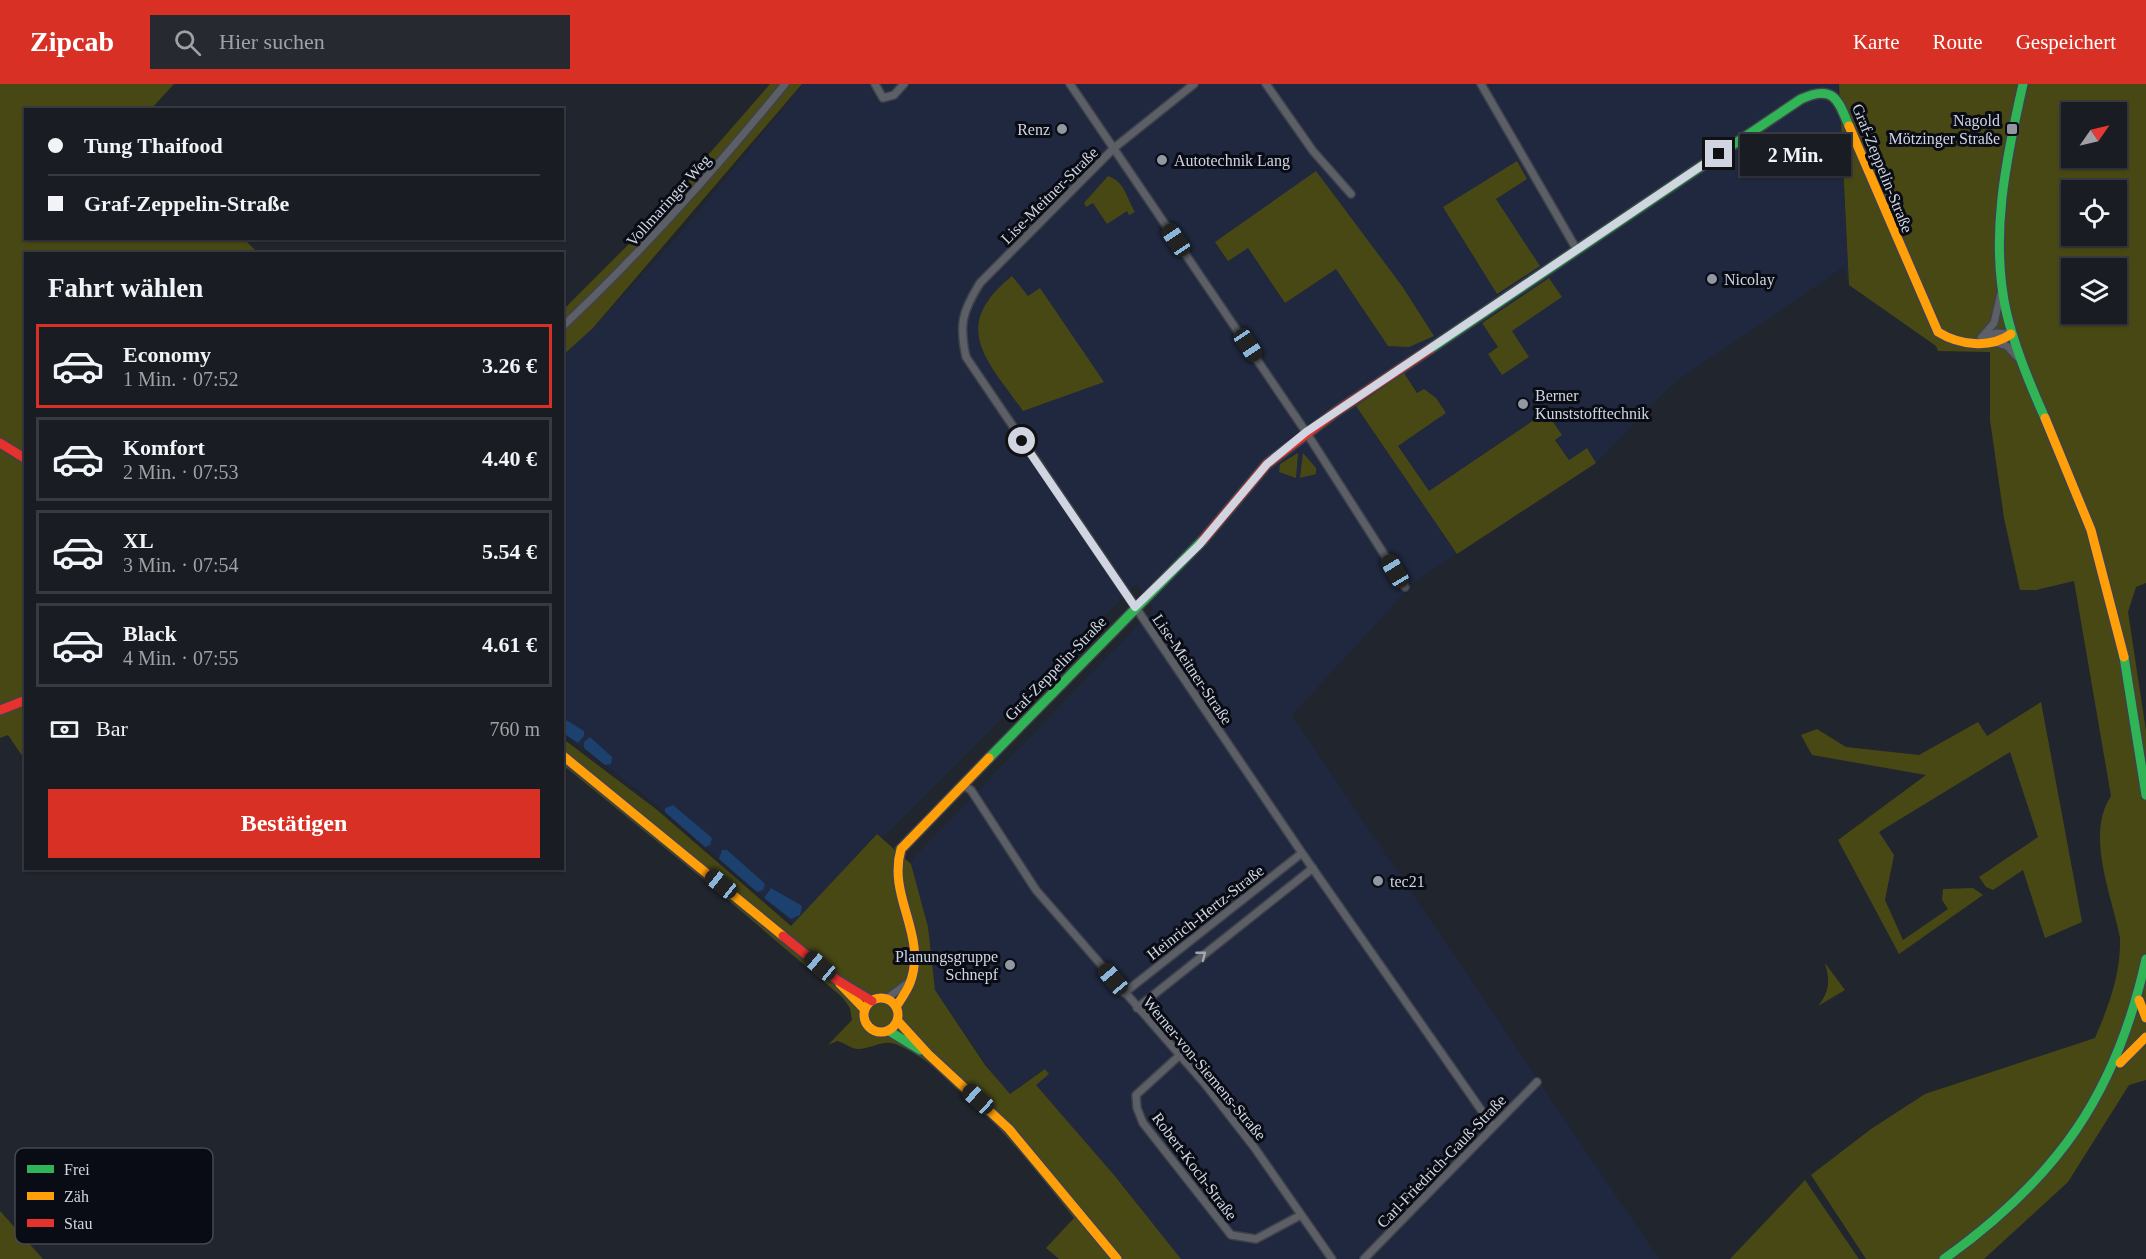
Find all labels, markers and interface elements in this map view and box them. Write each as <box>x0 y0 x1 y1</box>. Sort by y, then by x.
search box <box>150 15 570 69</box>
text: Zipcab <box>30 26 114 57</box>
icon: search <box>171 26 204 59</box>
text: Hier suchen <box>219 29 325 54</box>
text: Karte <box>1853 30 1900 54</box>
text: Route <box>1933 30 1983 54</box>
text: Gespeichert <box>2016 30 2116 54</box>
street label: Graf-Zeppelin-Straße <box>1848 101 1916 236</box>
north arrow <box>2061 102 2127 168</box>
map controls <box>2061 102 2127 324</box>
place label: Nagold Mötzinger Straße <box>1888 112 2000 148</box>
place label: Renz <box>1017 121 1050 138</box>
marker: Renz <box>1055 122 1069 136</box>
marker: Nagold Mötzinger Straße <box>2005 122 2019 136</box>
text: Tung Thaifood <box>84 133 223 158</box>
callout: 2 Min. <box>1740 133 1851 175</box>
route end <box>1705 140 1732 167</box>
street label: Lise-Meitner-Straße <box>998 144 1101 247</box>
text: 2 Min. <box>1768 144 1823 166</box>
street label: Vollmaringer Weg <box>623 151 714 250</box>
place label: Autotechnik Lang <box>1174 152 1290 170</box>
marker: Autotechnik Lang <box>1155 153 1169 167</box>
button: locate <box>2061 180 2127 246</box>
text: Graf-Zeppelin-Straße <box>84 191 289 216</box>
car <box>1158 220 1194 260</box>
button: layers <box>2061 258 2127 324</box>
place label: Nicolay <box>1724 271 1775 289</box>
marker: Nicolay <box>1705 272 1719 286</box>
text: Fahrt wählen <box>48 273 203 303</box>
car <box>1230 325 1266 365</box>
icon: car <box>51 339 105 393</box>
text: Economy <box>123 342 211 367</box>
text: 3.26 € <box>482 353 537 378</box>
text: 1 Min. · 07:52 <box>123 368 239 390</box>
place label: Berner Kunststofftechnik <box>1535 387 1649 422</box>
marker: Berner Kunststofftechnik <box>1516 397 1530 411</box>
route start <box>1008 427 1035 454</box>
icon: car <box>51 432 105 486</box>
text: Komfort <box>123 435 205 460</box>
text: 4.40 € <box>482 446 537 471</box>
text: 2 Min. · 07:53 <box>123 461 239 483</box>
icon: car <box>51 525 105 579</box>
text: XL <box>123 528 154 553</box>
text: 5.54 € <box>482 539 537 564</box>
car <box>1378 551 1412 591</box>
text: 3 Min. · 07:54 <box>123 554 239 576</box>
street label: Lise-Meitner-Straße <box>1149 611 1236 728</box>
street label: Graf-Zeppelin-Straße <box>1001 613 1110 724</box>
icon: car <box>51 618 105 672</box>
text: Black <box>123 621 177 646</box>
text: 4.61 € <box>482 632 537 657</box>
text: 4 Min. · 07:55 <box>123 647 239 669</box>
icon: cash <box>48 713 81 746</box>
text: Bar <box>96 716 128 741</box>
text: 760 m <box>489 718 540 740</box>
button: Bestätigen <box>48 789 540 858</box>
street label: Heinrich-Hertz-Straße <box>1144 862 1267 963</box>
car <box>701 866 741 902</box>
place label: tec21 <box>1390 873 1425 890</box>
marker: tec21 <box>1371 874 1385 888</box>
car <box>800 948 840 984</box>
place label: Planungsgruppe Schnepf <box>895 948 999 984</box>
one-way arrow <box>1196 951 1207 962</box>
marker: Planungsgruppe Schnepf <box>1003 958 1017 972</box>
car <box>1095 959 1131 999</box>
street label: Werner-von-Siemens-Straße <box>1140 993 1269 1143</box>
car <box>959 1080 997 1118</box>
street label: Carl-Friedrich-Gauß-Straße <box>1374 1092 1509 1231</box>
street label: Robert-Koch-Straße <box>1149 1109 1240 1223</box>
legend <box>15 1148 213 1244</box>
text: Frei <box>64 1161 90 1178</box>
text: Zäh <box>64 1188 89 1205</box>
text: Stau <box>64 1215 92 1232</box>

